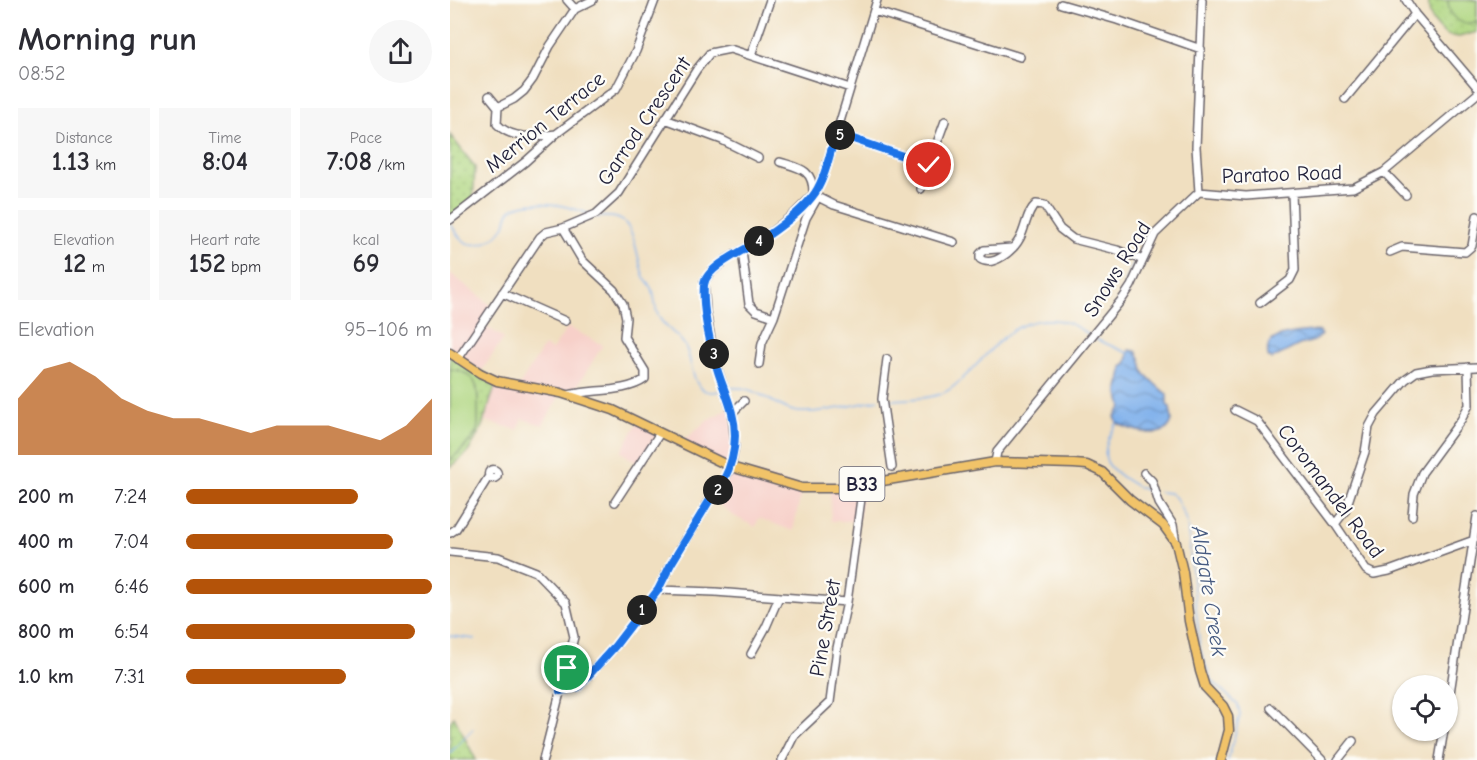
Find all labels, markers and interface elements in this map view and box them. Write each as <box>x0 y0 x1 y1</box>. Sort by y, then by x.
text: Morning run <box>18 20 197 58</box>
button: share <box>369 20 432 83</box>
street label: Garrod Crescent <box>592 51 696 190</box>
text: 08:52 <box>18 62 65 85</box>
street label: Merrion Terrace <box>480 66 610 178</box>
pin: 5 <box>825 120 855 150</box>
text: 5 <box>836 126 844 144</box>
text: Distance <box>55 129 113 147</box>
text: Time <box>208 129 242 147</box>
text: Pace <box>350 129 382 147</box>
pin <box>903 139 954 190</box>
text: 1.13 <box>52 147 90 177</box>
text: 8:04 <box>202 147 248 177</box>
text: 7:08 <box>327 147 372 177</box>
icon: check <box>912 148 945 181</box>
text: km <box>90 156 116 174</box>
text: /km <box>372 156 405 174</box>
street label: Paratoo Road <box>1221 160 1343 188</box>
street label: Snows Road <box>1078 217 1156 321</box>
pin: 4 <box>744 226 774 256</box>
text: Elevation <box>53 231 115 249</box>
text: Heart rate <box>190 231 260 249</box>
text: kcal <box>353 231 379 249</box>
text: 4 <box>755 232 763 250</box>
text: 12 <box>63 249 86 279</box>
text: 152 <box>189 249 226 279</box>
text: 69 <box>352 249 380 279</box>
text: m <box>86 258 105 276</box>
text: bpm <box>226 258 261 276</box>
text: Elevation <box>18 318 95 341</box>
text: 95–106 m <box>344 318 432 341</box>
pin: 3 <box>699 339 729 369</box>
text: 3 <box>710 345 718 363</box>
street label: Coromandel Road <box>1273 419 1389 563</box>
road number: B33 <box>840 467 884 501</box>
pin: 2 <box>703 475 733 505</box>
text: 2 <box>714 481 722 499</box>
text: 200 m <box>18 485 74 508</box>
text: 7:24 <box>114 485 147 508</box>
water label: Aldgate Creek <box>1186 523 1232 658</box>
text: 400 m <box>18 530 73 553</box>
text: 7:04 <box>114 530 149 553</box>
text: 600 m <box>18 575 74 598</box>
text: 6:46 <box>114 575 149 598</box>
street label: Pine Street <box>805 577 846 678</box>
pin: 1 <box>627 595 657 625</box>
text: 1 <box>639 601 645 619</box>
text: 800 m <box>18 620 74 643</box>
text: 6:54 <box>114 620 149 643</box>
pin <box>541 642 592 693</box>
icon: arrive <box>550 651 583 684</box>
text: 1.0 km <box>18 665 74 688</box>
text: 7:31 <box>114 665 145 688</box>
map controls <box>1392 675 1458 741</box>
button: locate <box>1392 675 1458 741</box>

